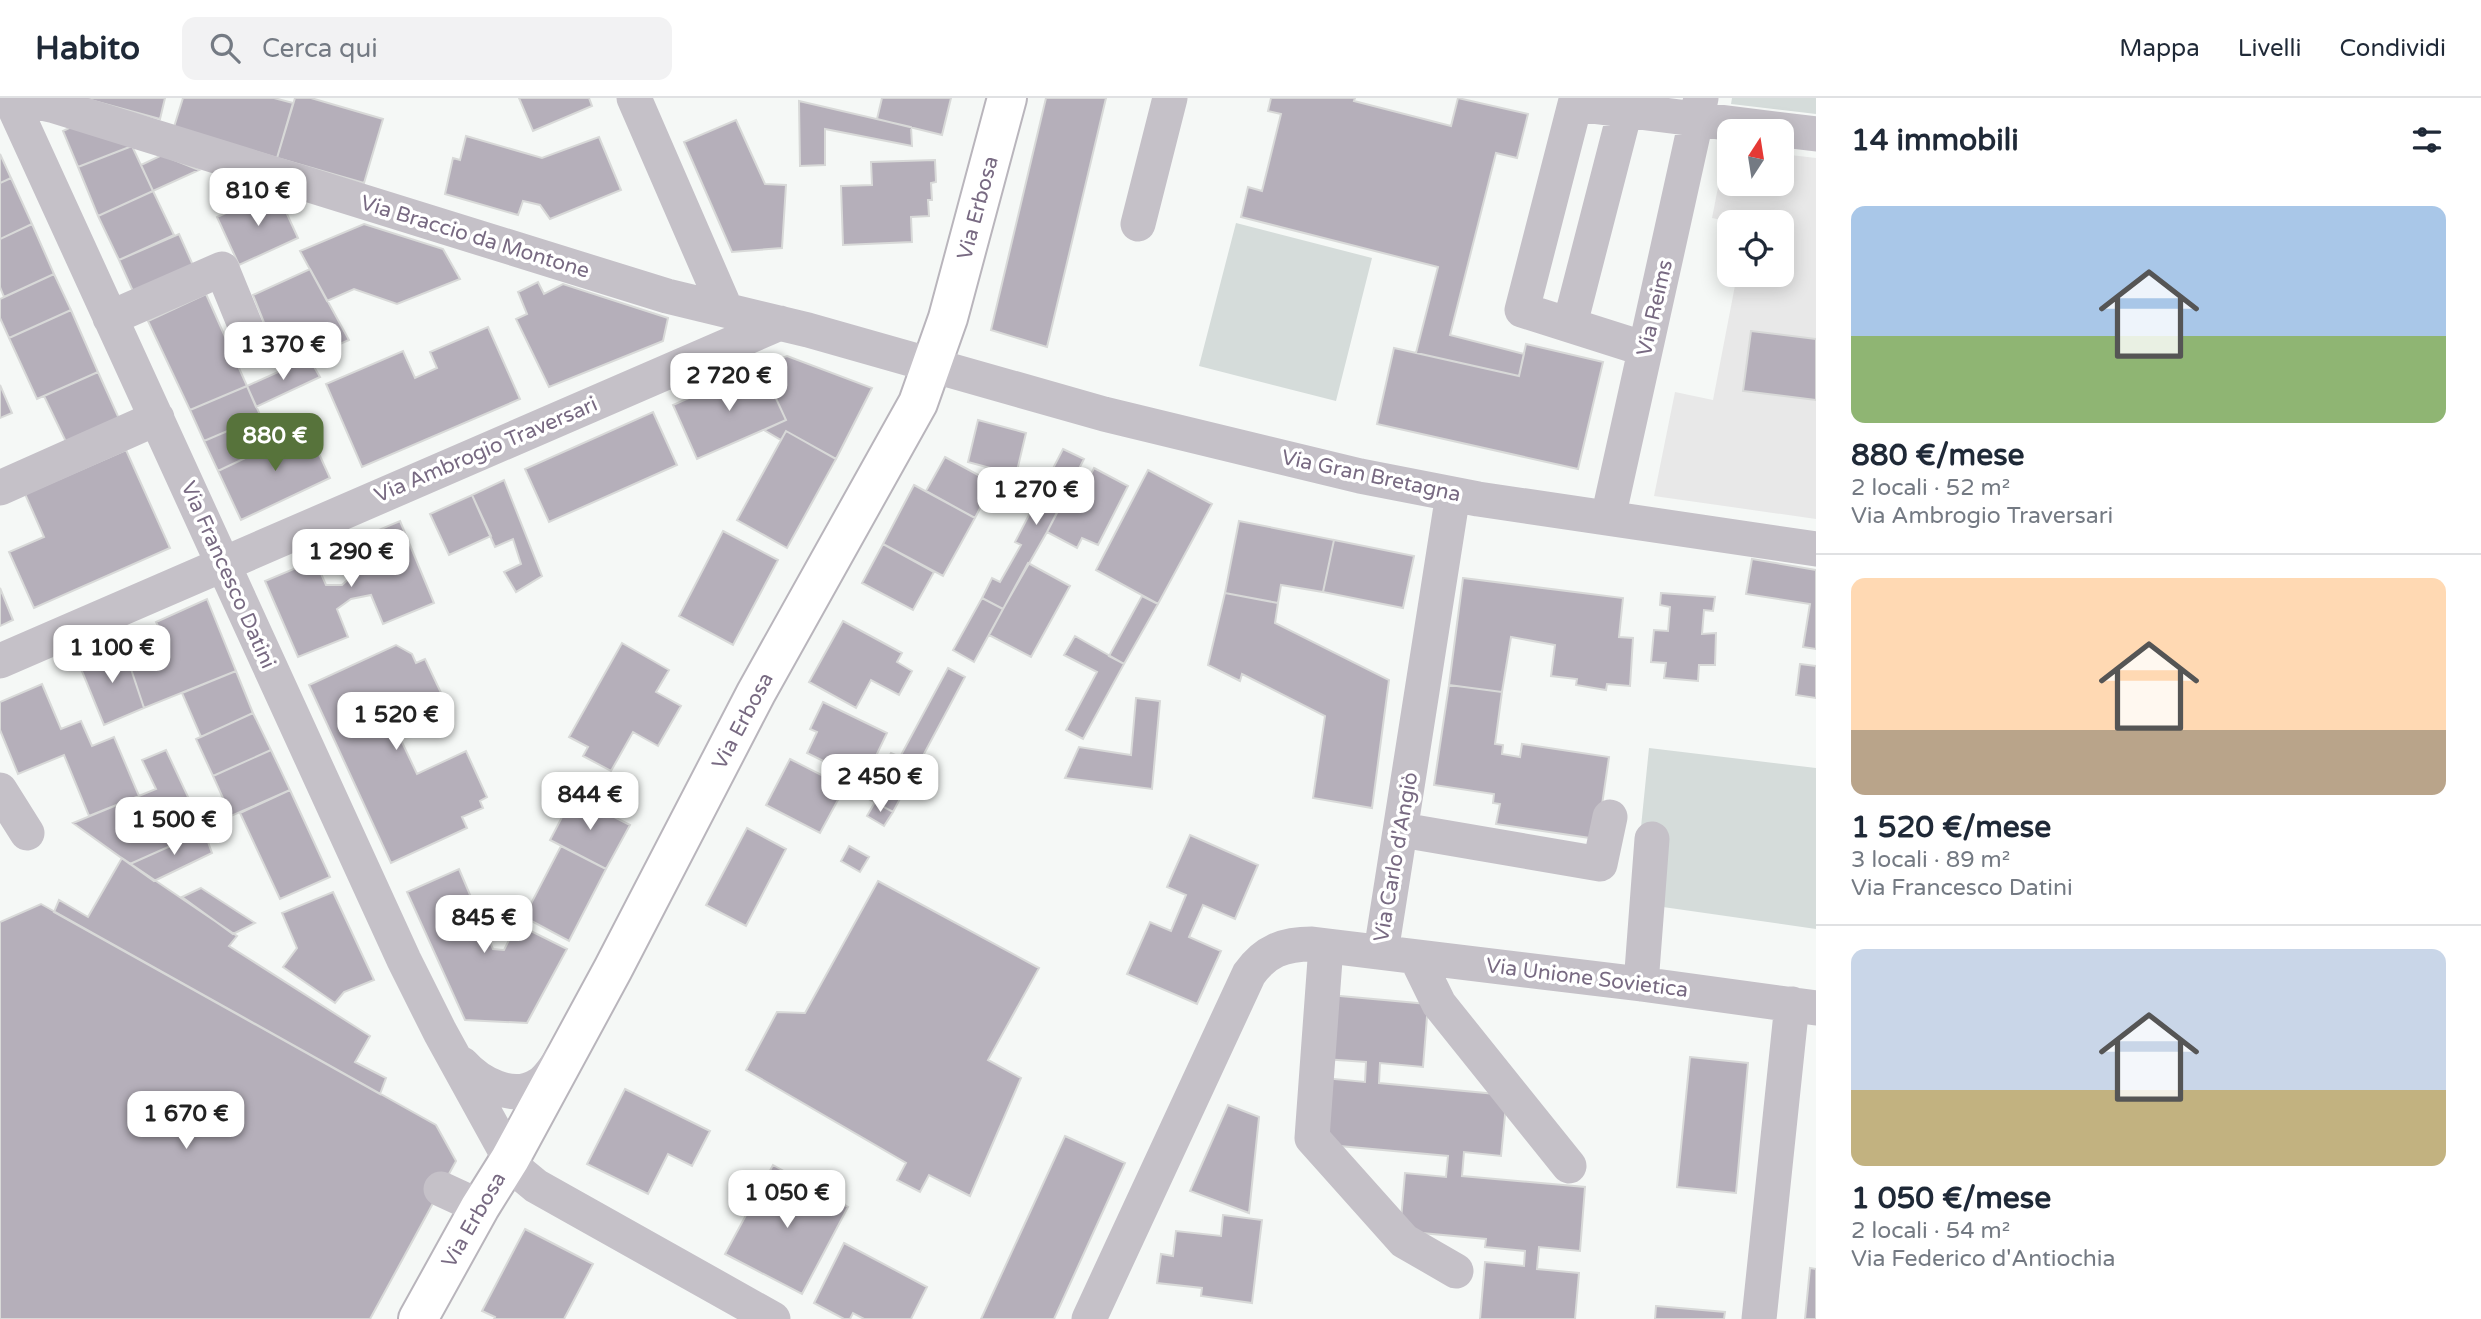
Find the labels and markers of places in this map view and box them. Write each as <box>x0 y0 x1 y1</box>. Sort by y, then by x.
pin: 810 € <box>209 169 307 228</box>
pin: 1 370 € <box>218 322 348 382</box>
pin: 2 720 € <box>664 354 794 413</box>
pin: 880 € <box>226 414 324 473</box>
pin: 1 270 € <box>971 468 1101 527</box>
pin: 1 290 € <box>286 530 416 589</box>
pin: 1 100 € <box>47 626 177 685</box>
pin: 1 520 € <box>331 692 461 752</box>
pin: 2 450 € <box>815 754 945 814</box>
pin: 844 € <box>541 772 639 832</box>
pin: 1 500 € <box>109 798 239 857</box>
pin: 845 € <box>435 896 533 955</box>
pin: 1 670 € <box>121 1091 251 1151</box>
pin: 1 050 € <box>722 1170 852 1230</box>

